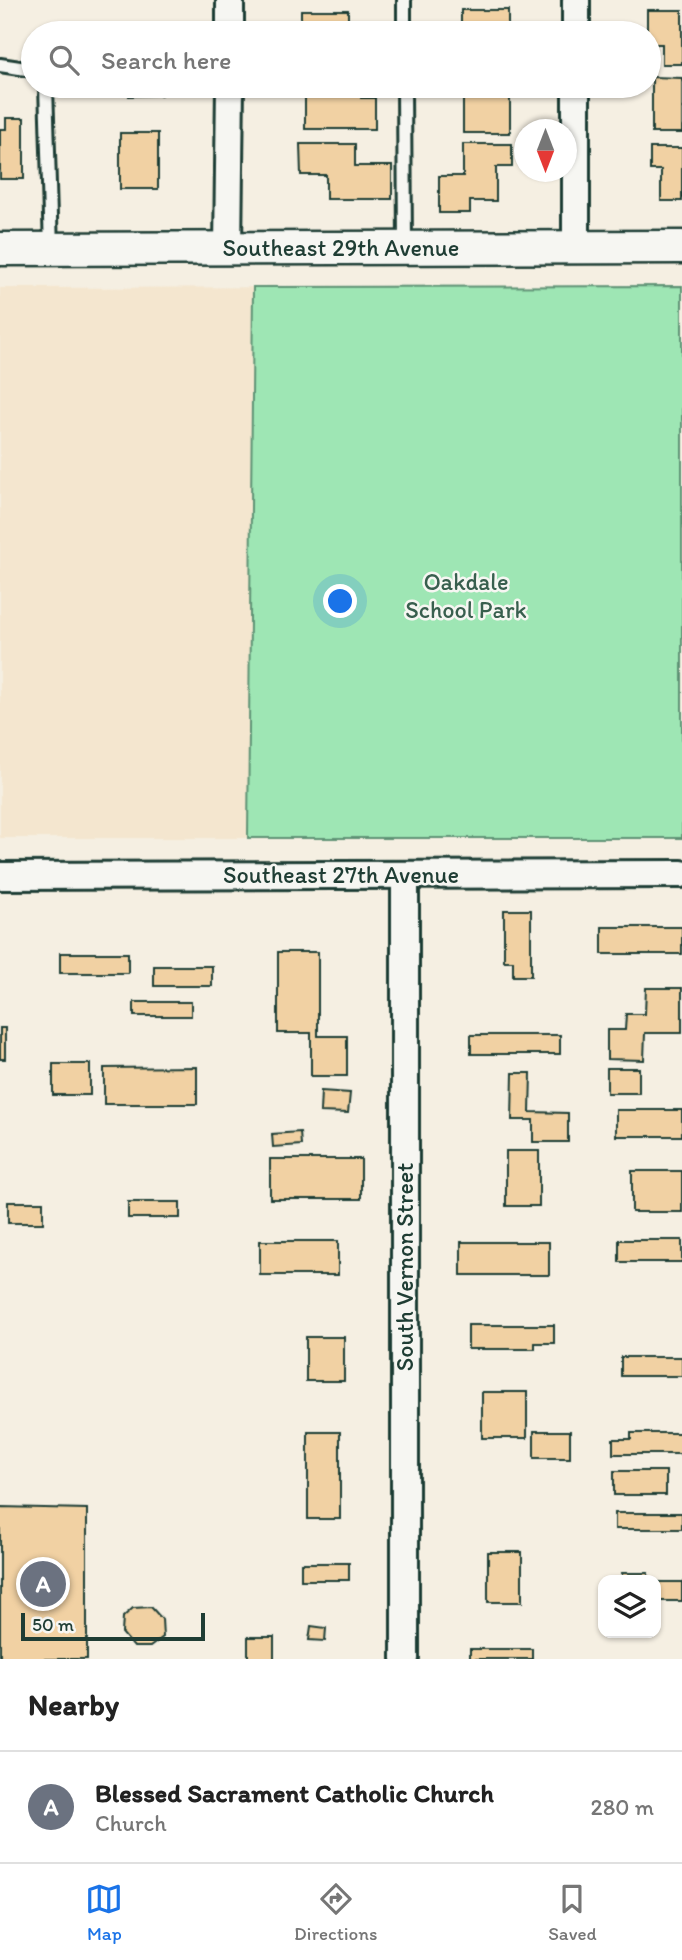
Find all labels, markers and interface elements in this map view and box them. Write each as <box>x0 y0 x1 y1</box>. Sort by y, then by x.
search box <box>21 21 661 98</box>
icon: search <box>45 41 83 79</box>
text: Search here <box>101 44 231 76</box>
north arrow <box>514 119 577 182</box>
street label: Southeast 29th Avenue <box>223 233 459 262</box>
park label: Oakdale School Park <box>405 567 527 624</box>
your location <box>323 584 357 618</box>
street label: Southeast 27th Avenue <box>223 860 459 889</box>
street label: South Vernon Street <box>390 1163 419 1371</box>
pin: A <box>20 1558 66 1610</box>
map controls <box>598 1575 661 1638</box>
button: layers <box>598 1575 661 1638</box>
scale bar <box>21 1610 205 1642</box>
text: 50 m <box>32 1613 74 1636</box>
text: Nearby <box>28 1686 119 1723</box>
text: Blessed Sacrament Catholic Church <box>95 1777 494 1809</box>
text: A <box>44 1793 58 1821</box>
text: 280 m <box>591 1793 654 1821</box>
text: Church <box>95 1809 167 1837</box>
tab: Map <box>85 1880 123 1945</box>
tab: Directions <box>294 1880 378 1945</box>
tab: Saved <box>548 1880 597 1945</box>

